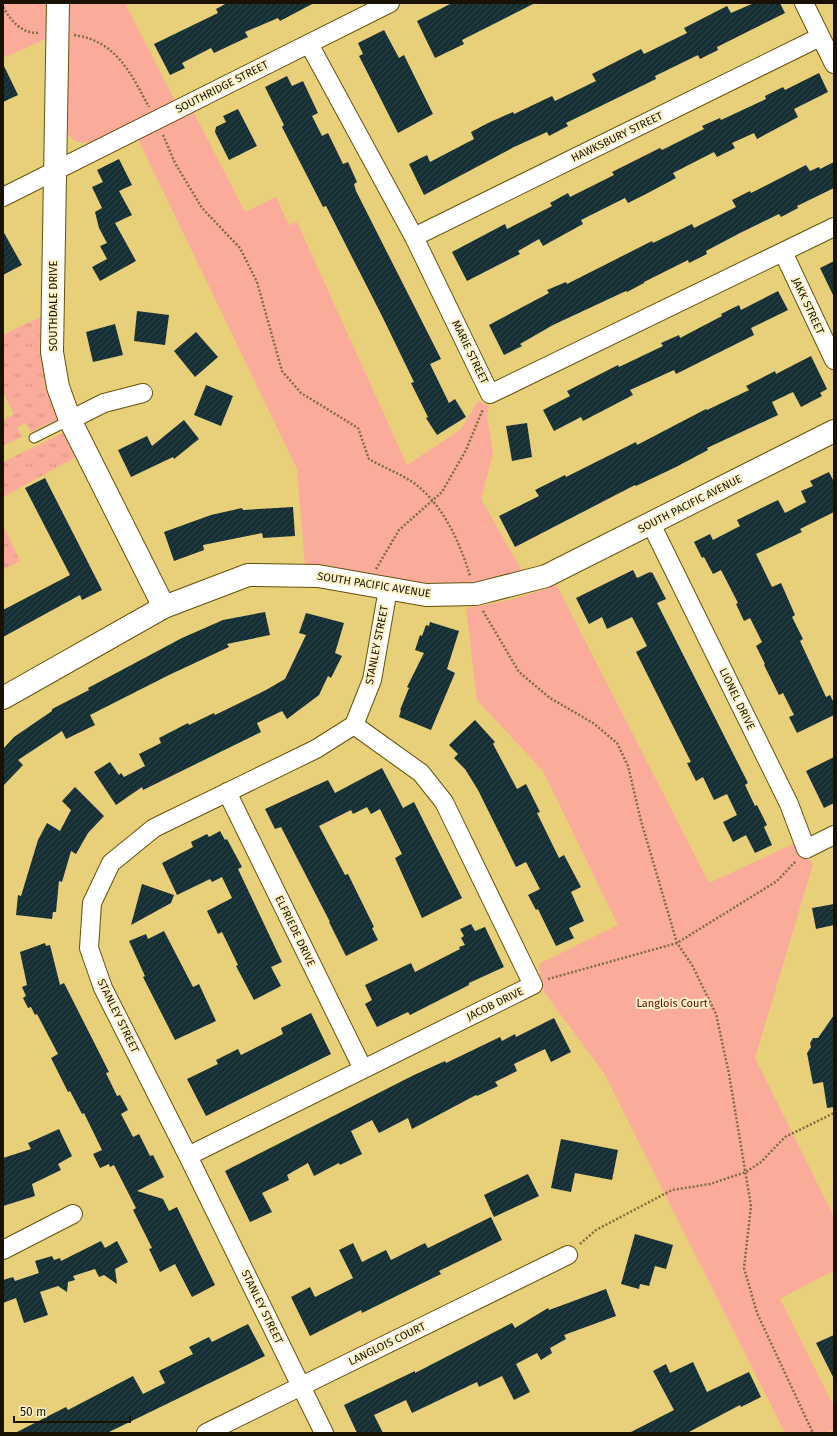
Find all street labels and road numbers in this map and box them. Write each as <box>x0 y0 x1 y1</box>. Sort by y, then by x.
street label: SOUTHRIDGE STREET <box>173 58 271 116</box>
street label: HAWKSBURY STREET <box>569 109 665 165</box>
street label: SOUTHDALE DRIVE <box>47 261 60 351</box>
street label: JAKK STREET <box>789 276 827 337</box>
street label: MARIE STREET <box>449 318 491 386</box>
street label: SOUTH PACIFIC AVENUE <box>636 472 744 536</box>
street label: SOUTH PACIFIC AVENUE <box>316 570 432 600</box>
street label: STANLEY STREET <box>363 604 391 686</box>
street label: LIONEL DRIVE <box>716 666 758 732</box>
street label: ELFRIEDE DRIVE <box>272 893 318 969</box>
street label: STANLEY STREET <box>95 977 142 1055</box>
street label: JACOB DRIVE <box>464 985 526 1023</box>
street label: STANLEY STREET <box>239 1268 286 1346</box>
street label: LANGLOIS COURT <box>346 1320 428 1368</box>

